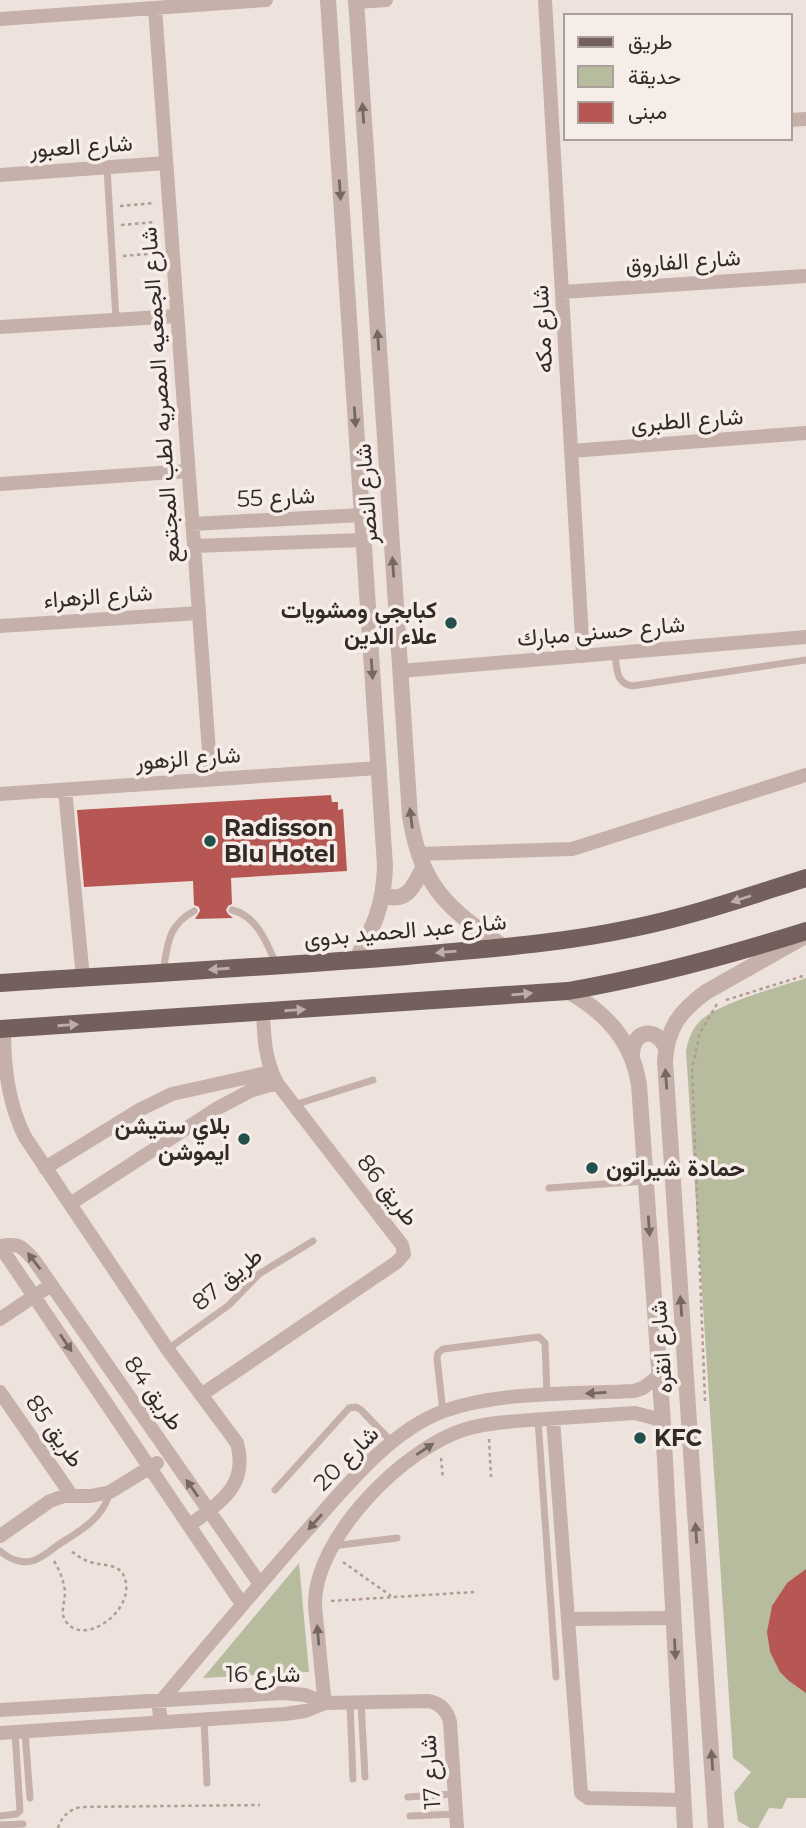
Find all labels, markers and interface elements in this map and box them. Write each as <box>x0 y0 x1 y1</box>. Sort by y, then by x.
legend <box>564 14 792 140</box>
text: طريق <box>628 29 673 55</box>
text: حديقة <box>628 64 681 89</box>
text: مبنى <box>628 99 667 124</box>
one-way arrow <box>357 102 368 124</box>
street label: شارع العبور <box>27 128 134 166</box>
one-way arrow <box>335 180 346 202</box>
street label: شارع الجمعيه المصريه لطب المجتمع <box>134 226 188 564</box>
street label: شارع الفاروق <box>624 243 742 281</box>
street label: شارع مكه <box>526 284 560 374</box>
one-way arrow <box>372 329 383 351</box>
street label: شارع الطبرى <box>630 402 744 440</box>
one-way arrow <box>350 407 361 429</box>
street label: شارع النصر <box>349 443 386 546</box>
street label: شارع 55 <box>236 481 316 515</box>
one-way arrow <box>387 556 398 578</box>
street label: شارع الزهراء <box>43 578 154 616</box>
place label: كبابجي ومشويات علاء الدين <box>281 596 437 650</box>
street label: شارع حسنى مبارك <box>516 610 686 654</box>
marker: كبابجي ومشويات علاء الدين <box>443 615 459 631</box>
one-way arrow <box>367 658 378 680</box>
street label: شارع الزهور <box>133 740 242 778</box>
one-way arrow <box>405 807 416 829</box>
place label: Radisson Blu Hotel <box>224 814 336 868</box>
marker: Radisson Blu Hotel <box>202 833 218 849</box>
one-way arrow <box>730 894 751 905</box>
street label: شارع عبد الحميد بدوى <box>302 907 508 955</box>
one-way arrow <box>435 947 457 958</box>
one-way arrow <box>208 964 230 975</box>
one-way arrow <box>511 988 533 999</box>
one-way arrow <box>284 1004 306 1015</box>
one-way arrow <box>57 1019 79 1030</box>
one-way arrow <box>660 1068 671 1090</box>
place label: بلاي ستيشن ايموشن <box>115 1112 230 1167</box>
marker: بلاي ستيشن ايموشن <box>236 1131 252 1147</box>
street label: طريق 86 <box>350 1148 425 1232</box>
place label: حمادة شيراتون <box>606 1154 745 1183</box>
marker: حمادة شيراتون <box>584 1160 600 1176</box>
one-way arrow <box>644 1215 655 1237</box>
street label: طريق 87 <box>186 1242 268 1317</box>
one-way arrow <box>26 1253 41 1271</box>
one-way arrow <box>675 1295 686 1317</box>
street label: شارع انقره <box>644 1299 680 1395</box>
one-way arrow <box>59 1334 73 1352</box>
street label: طريق 84 <box>117 1350 190 1436</box>
one-way arrow <box>585 1387 607 1398</box>
street label: طريق 85 <box>19 1389 90 1473</box>
street label: شارع 20 <box>308 1420 386 1498</box>
place label: KFC <box>654 1424 703 1452</box>
marker: KFC <box>632 1430 648 1446</box>
one-way arrow <box>415 1443 435 1456</box>
one-way arrow <box>185 1479 199 1497</box>
one-way arrow <box>307 1513 323 1531</box>
one-way arrow <box>691 1522 702 1544</box>
one-way arrow <box>312 1624 323 1646</box>
one-way arrow <box>670 1638 681 1660</box>
street label: شارع 16 <box>226 1660 300 1690</box>
street label: شارع 17 <box>413 1734 449 1810</box>
one-way arrow <box>706 1749 717 1771</box>

